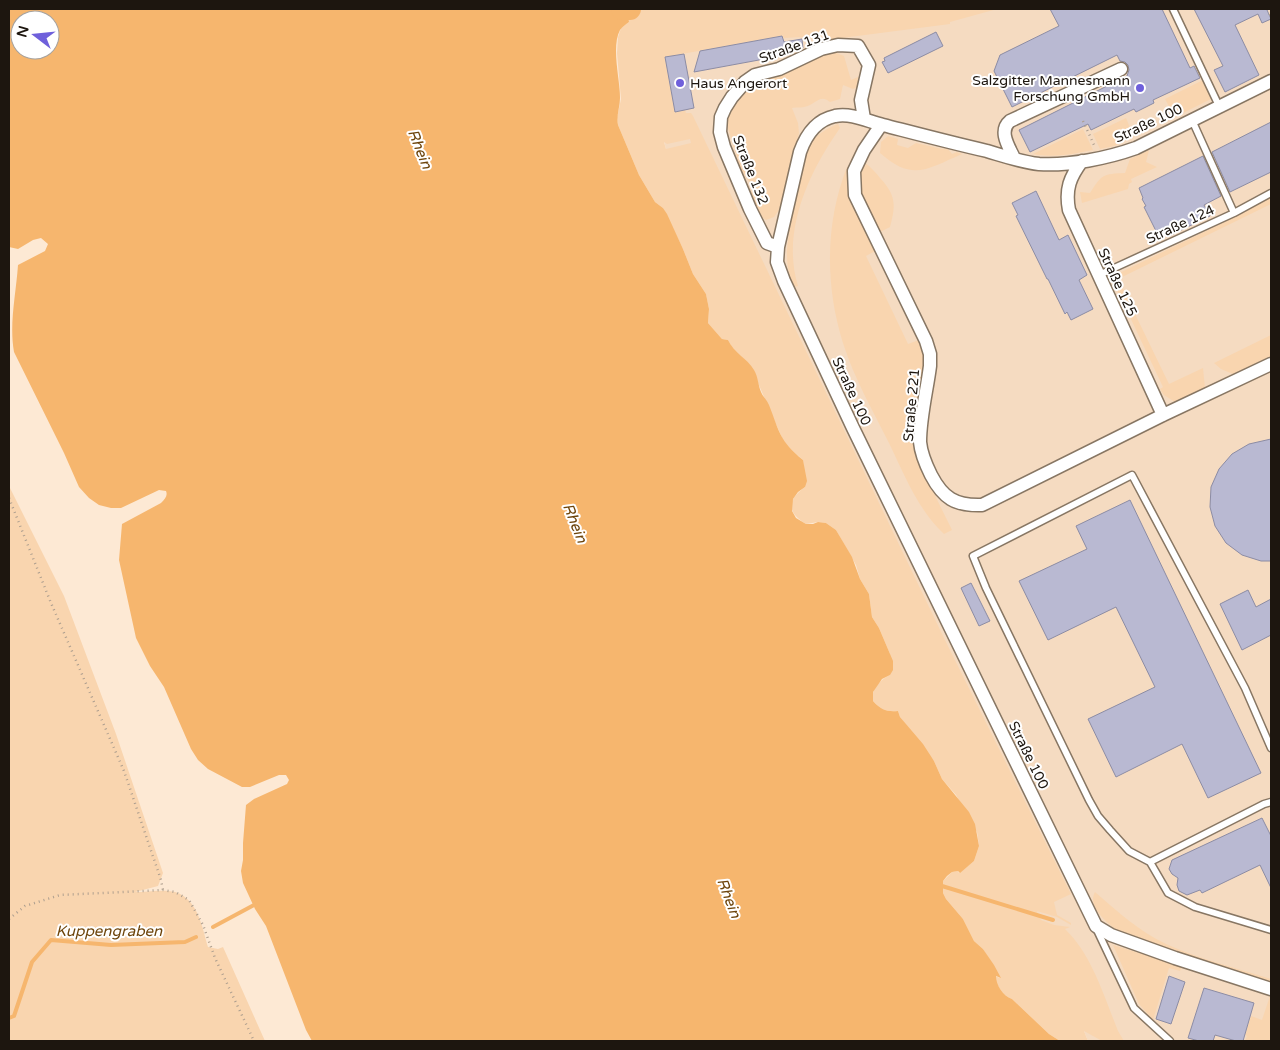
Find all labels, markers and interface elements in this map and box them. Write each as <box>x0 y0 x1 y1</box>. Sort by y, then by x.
north arrow <box>10 10 60 60</box>
text: N <box>13 24 33 39</box>
street label: Straße 131 <box>757 26 832 67</box>
place label: Salzgitter Mannesmann Forschung GmbH <box>972 72 1130 105</box>
place label: Haus Angerort <box>690 75 788 92</box>
marker: Haus Angerort <box>674 77 686 89</box>
marker: Salzgitter Mannesmann Forschung GmbH <box>1134 82 1146 94</box>
street label: Straße 100 <box>1111 100 1185 147</box>
water label: Rhein <box>404 127 436 172</box>
street label: Straße 132 <box>729 133 772 207</box>
street label: Straße 124 <box>1143 201 1217 248</box>
street label: Straße 125 <box>1094 245 1141 319</box>
street label: Straße 100 <box>828 354 875 428</box>
street label: Straße 221 <box>900 368 923 442</box>
water label: Rhein <box>559 501 591 546</box>
street label: Straße 100 <box>1005 719 1052 792</box>
water label: Rhein <box>713 876 745 921</box>
water label: Kuppengraben <box>56 922 163 940</box>

